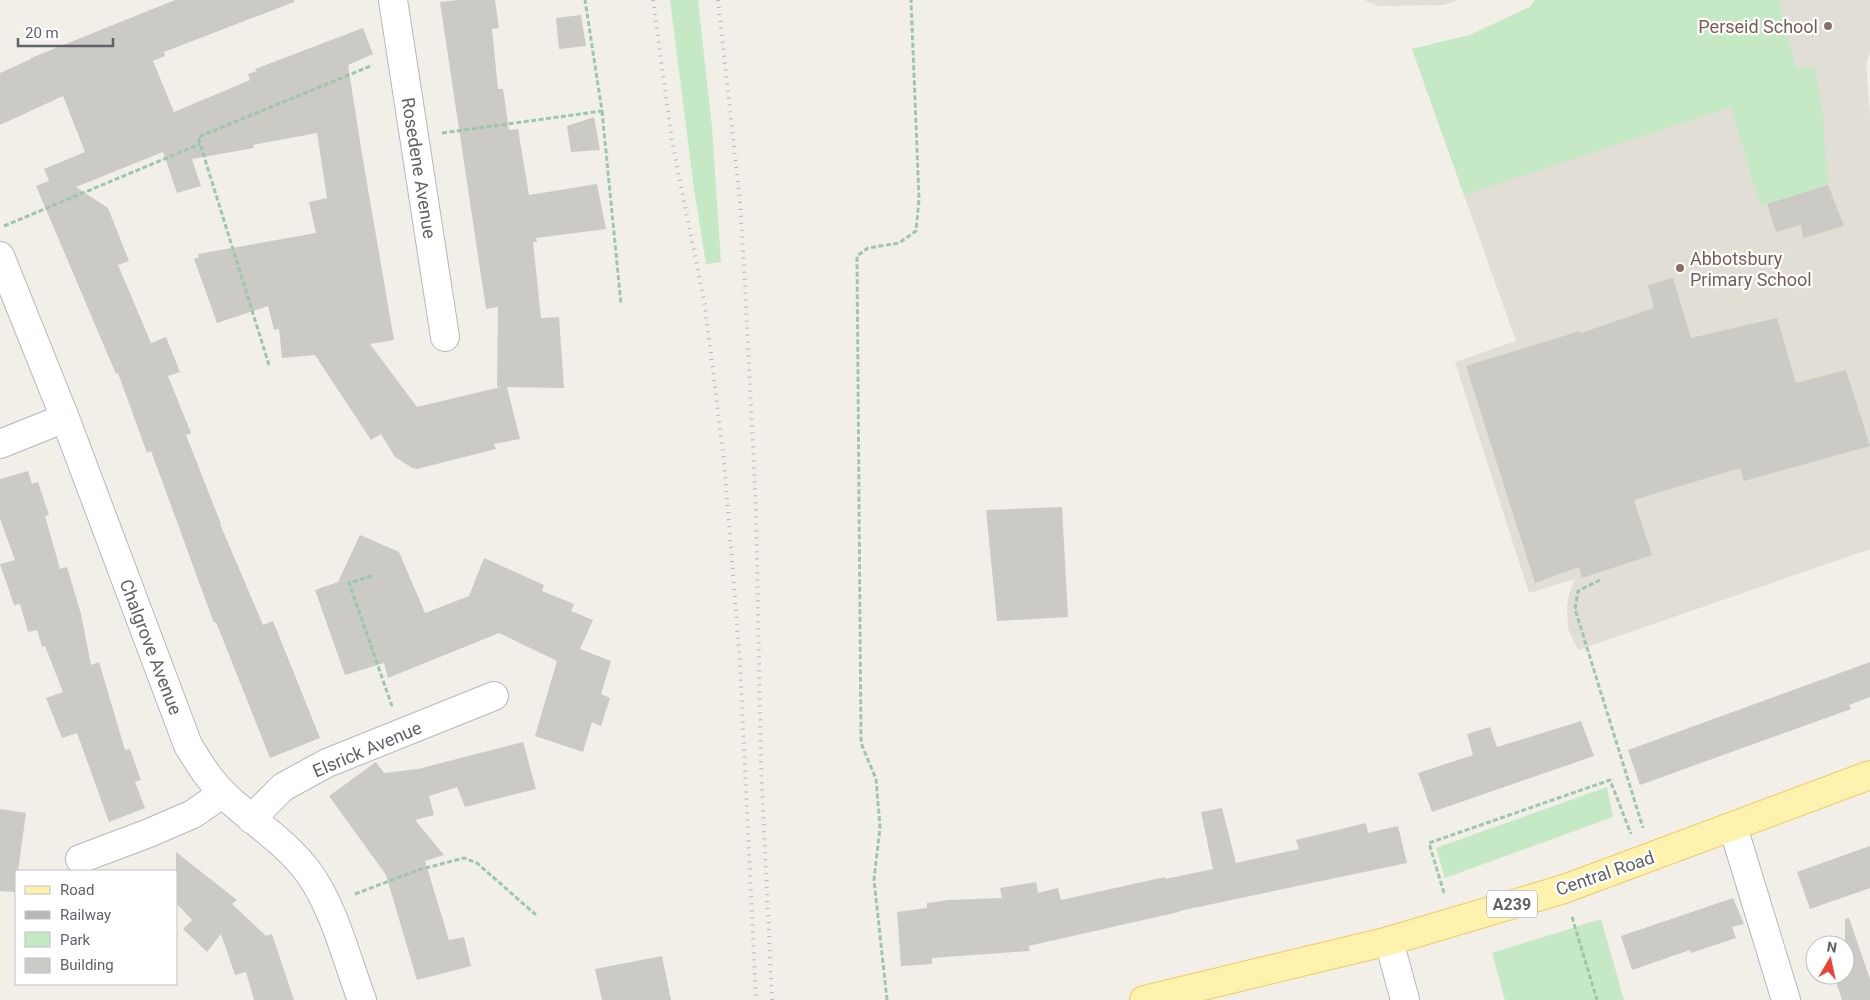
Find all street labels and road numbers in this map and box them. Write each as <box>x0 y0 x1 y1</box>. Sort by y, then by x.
street label: Rosedene Avenue <box>397 96 441 240</box>
street label: Chalgrove Avenue <box>115 576 187 718</box>
street label: Elsrick Avenue <box>309 717 425 781</box>
street label: Central Road <box>1553 846 1657 900</box>
road number: A239 <box>1487 891 1537 918</box>

